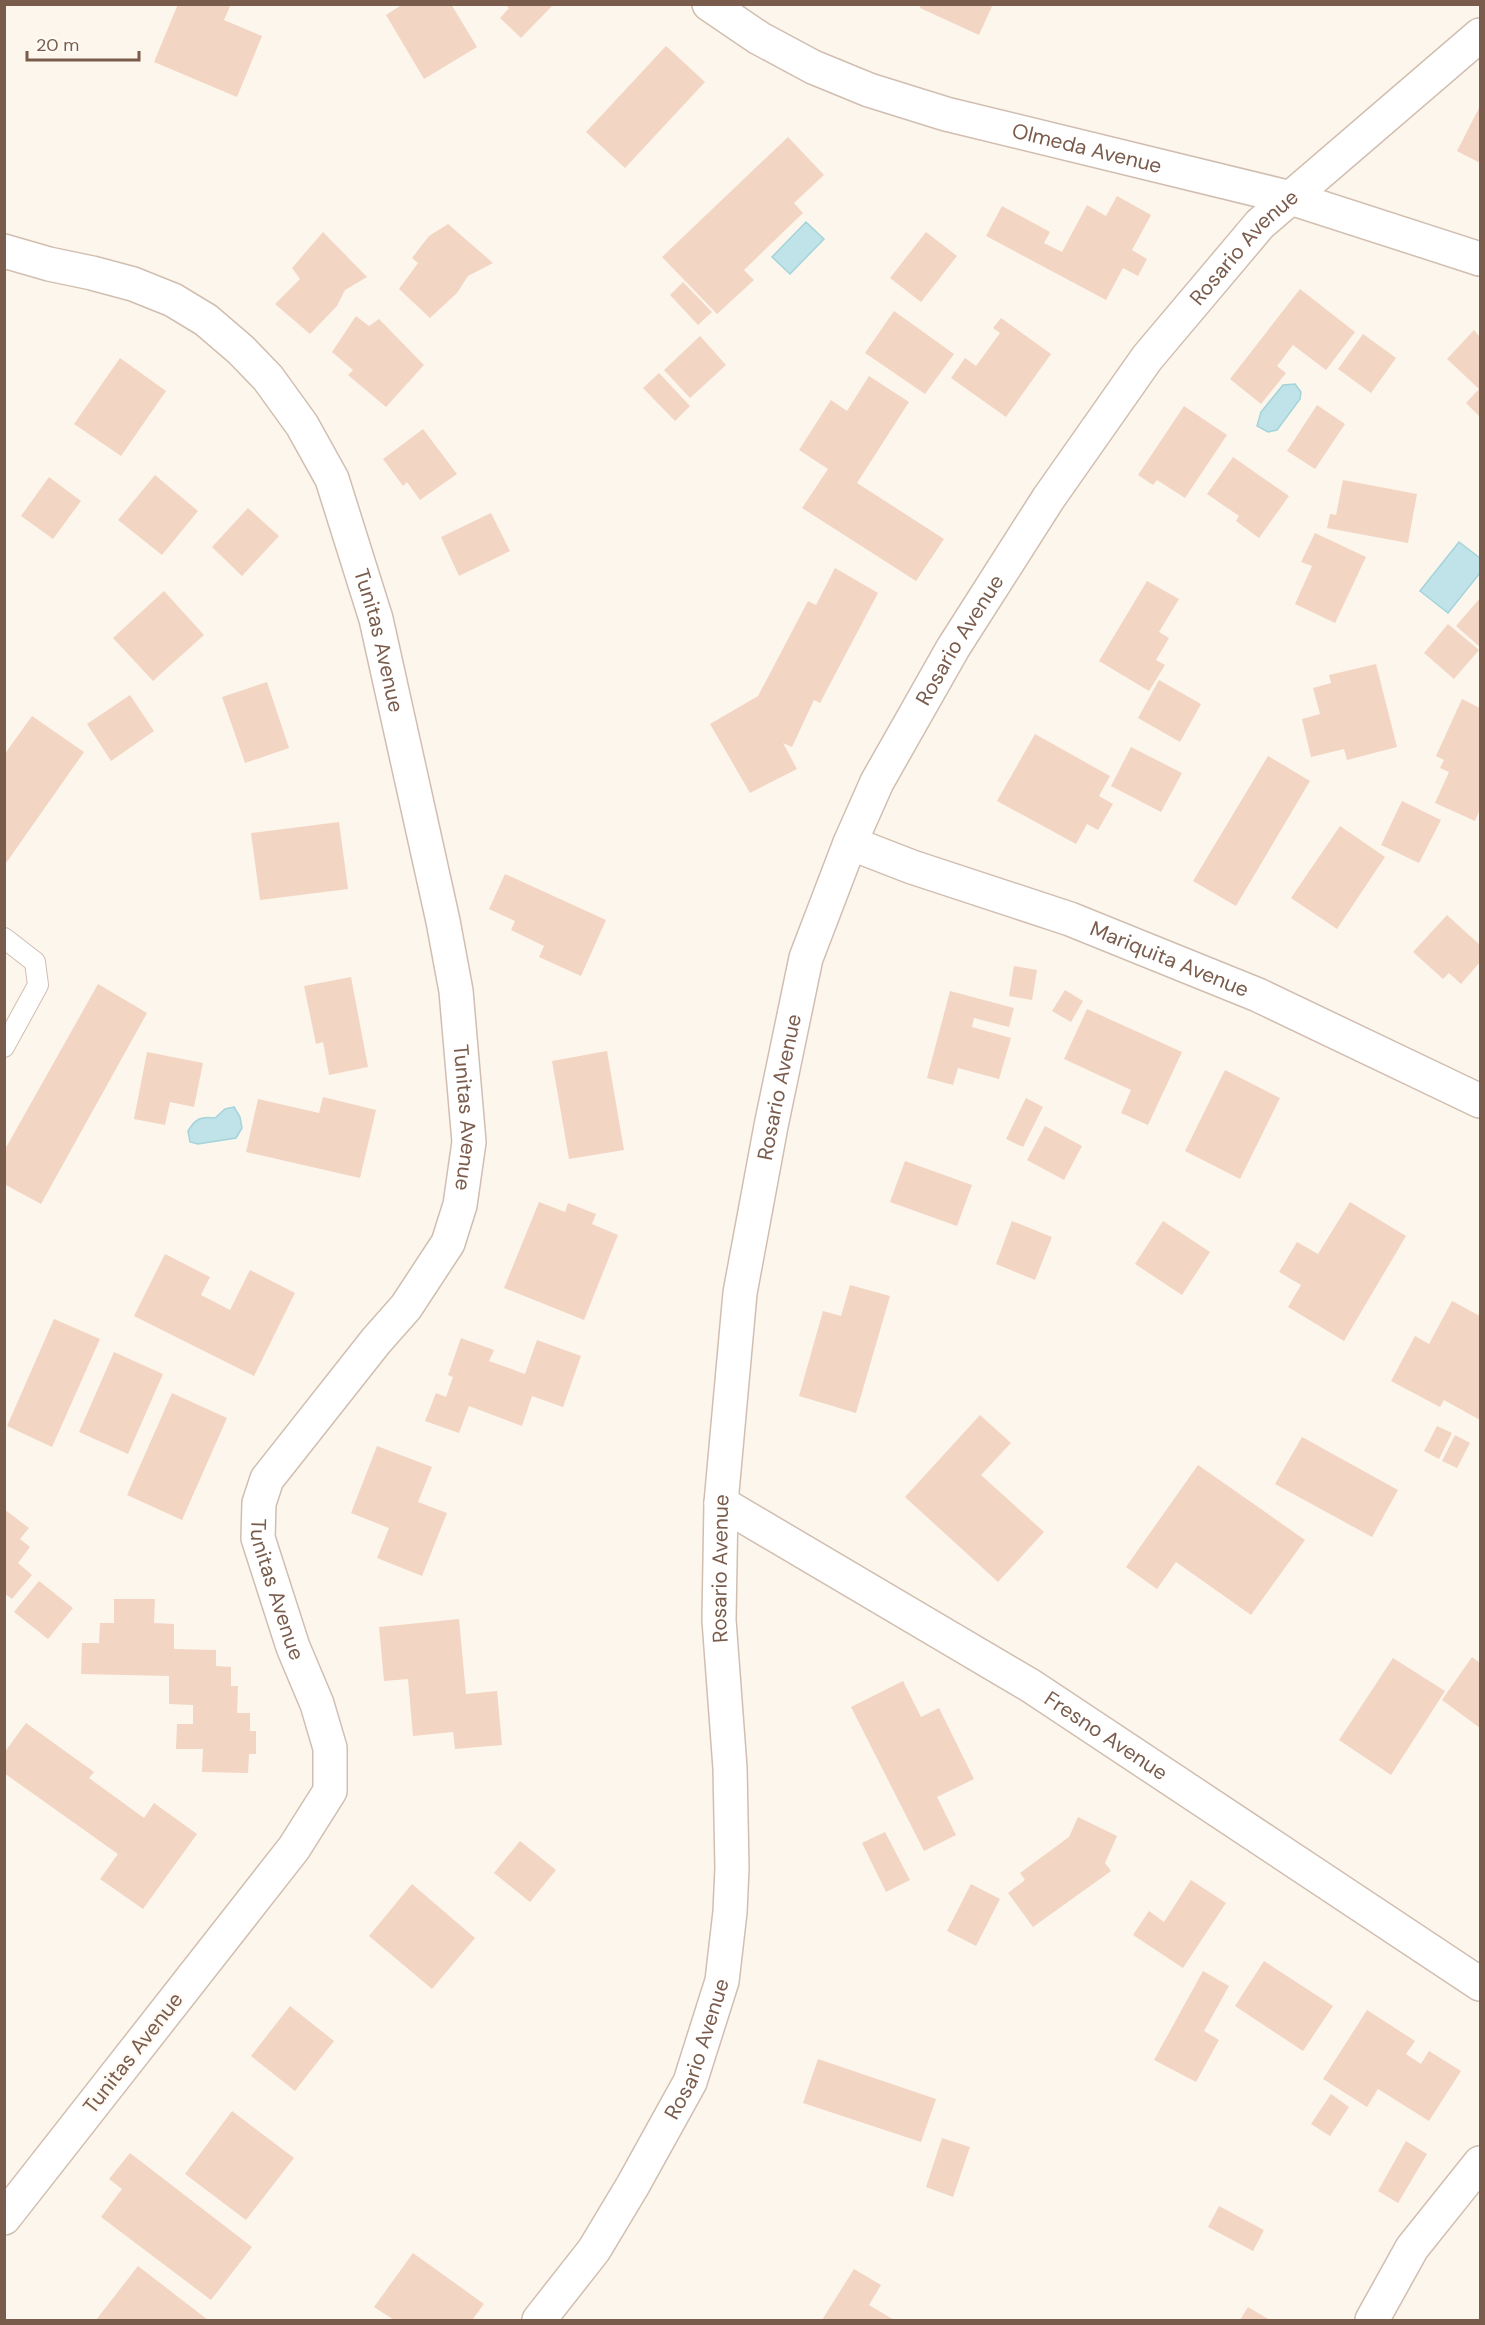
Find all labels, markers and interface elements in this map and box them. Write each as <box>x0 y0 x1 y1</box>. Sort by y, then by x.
scale bar <box>27 24 140 62</box>
text: 20 m <box>36 33 79 57</box>
street label: Olmeda Avenue <box>1009 117 1165 180</box>
street label: Rosario Avenue <box>1183 183 1304 311</box>
street label: Tunitas Avenue <box>347 565 410 715</box>
street label: Rosario Avenue <box>909 569 1010 711</box>
street label: Mariquita Avenue <box>1086 915 1253 1004</box>
street label: Rosario Avenue <box>751 1011 808 1162</box>
street label: Tunitas Avenue <box>447 1043 483 1193</box>
street label: Rosario Avenue <box>705 1493 736 1644</box>
street label: Tunitas Avenue <box>244 1518 311 1664</box>
street label: Fresno Avenue <box>1039 1685 1173 1787</box>
street label: Rosario Avenue <box>658 1975 736 2125</box>
street label: Tunitas Avenue <box>77 1986 189 2120</box>

